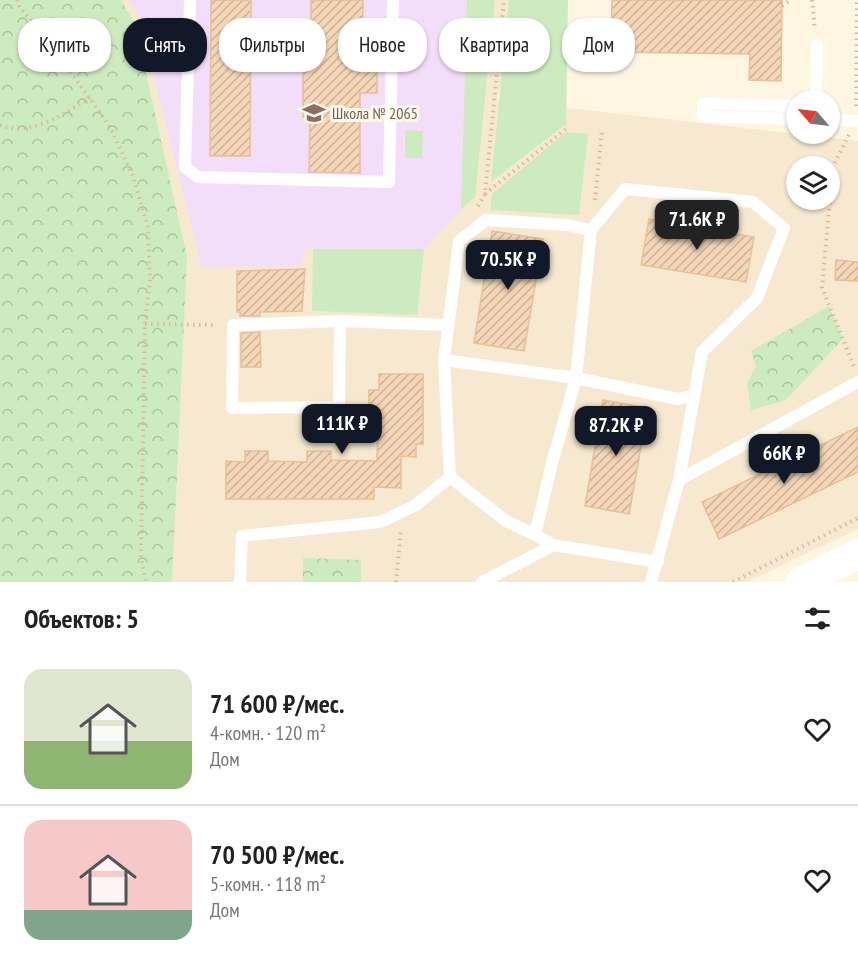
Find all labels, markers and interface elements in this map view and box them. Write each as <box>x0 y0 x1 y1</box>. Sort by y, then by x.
chip: Купить <box>18 18 111 72</box>
chip: Снять <box>123 18 207 72</box>
chip: Фильтры <box>219 18 326 72</box>
chip: Новое <box>338 18 427 72</box>
chip: Квартира <box>439 18 550 72</box>
chip: Дом <box>562 18 635 72</box>
north arrow <box>786 90 840 144</box>
map controls <box>786 90 840 210</box>
school or university icon: Школа № 2065 <box>301 100 327 126</box>
place label: Школа № 2065 <box>332 103 418 123</box>
button: layers <box>786 156 840 210</box>
pin: 71.6K ₽ <box>642 200 752 251</box>
text: 71.6K ₽ <box>669 206 725 232</box>
pin: 70.5K ₽ <box>453 240 563 291</box>
text: 70.5K ₽ <box>480 246 536 272</box>
pin: 111K ₽ <box>293 404 391 455</box>
pin: 87.2K ₽ <box>561 406 671 457</box>
text: 111K ₽ <box>316 410 368 436</box>
text: 87.2K ₽ <box>589 412 643 438</box>
pin: 66K ₽ <box>742 434 826 485</box>
text: 66K ₽ <box>763 440 805 466</box>
text: Объектов: 5 <box>24 602 139 635</box>
icon: filters <box>801 602 834 635</box>
text: 71 600 ₽/мес. <box>210 687 344 720</box>
icon: home <box>72 693 144 765</box>
icon: heart <box>801 713 834 746</box>
text: 4-комн. · 120 m² <box>210 720 326 746</box>
text: Дом <box>210 746 240 772</box>
text: 70 500 ₽/мес. <box>210 838 344 871</box>
icon: home <box>72 844 144 916</box>
icon: heart <box>801 864 834 897</box>
text: 5-комн. · 118 m² <box>210 871 326 897</box>
text: Дом <box>210 897 240 923</box>

